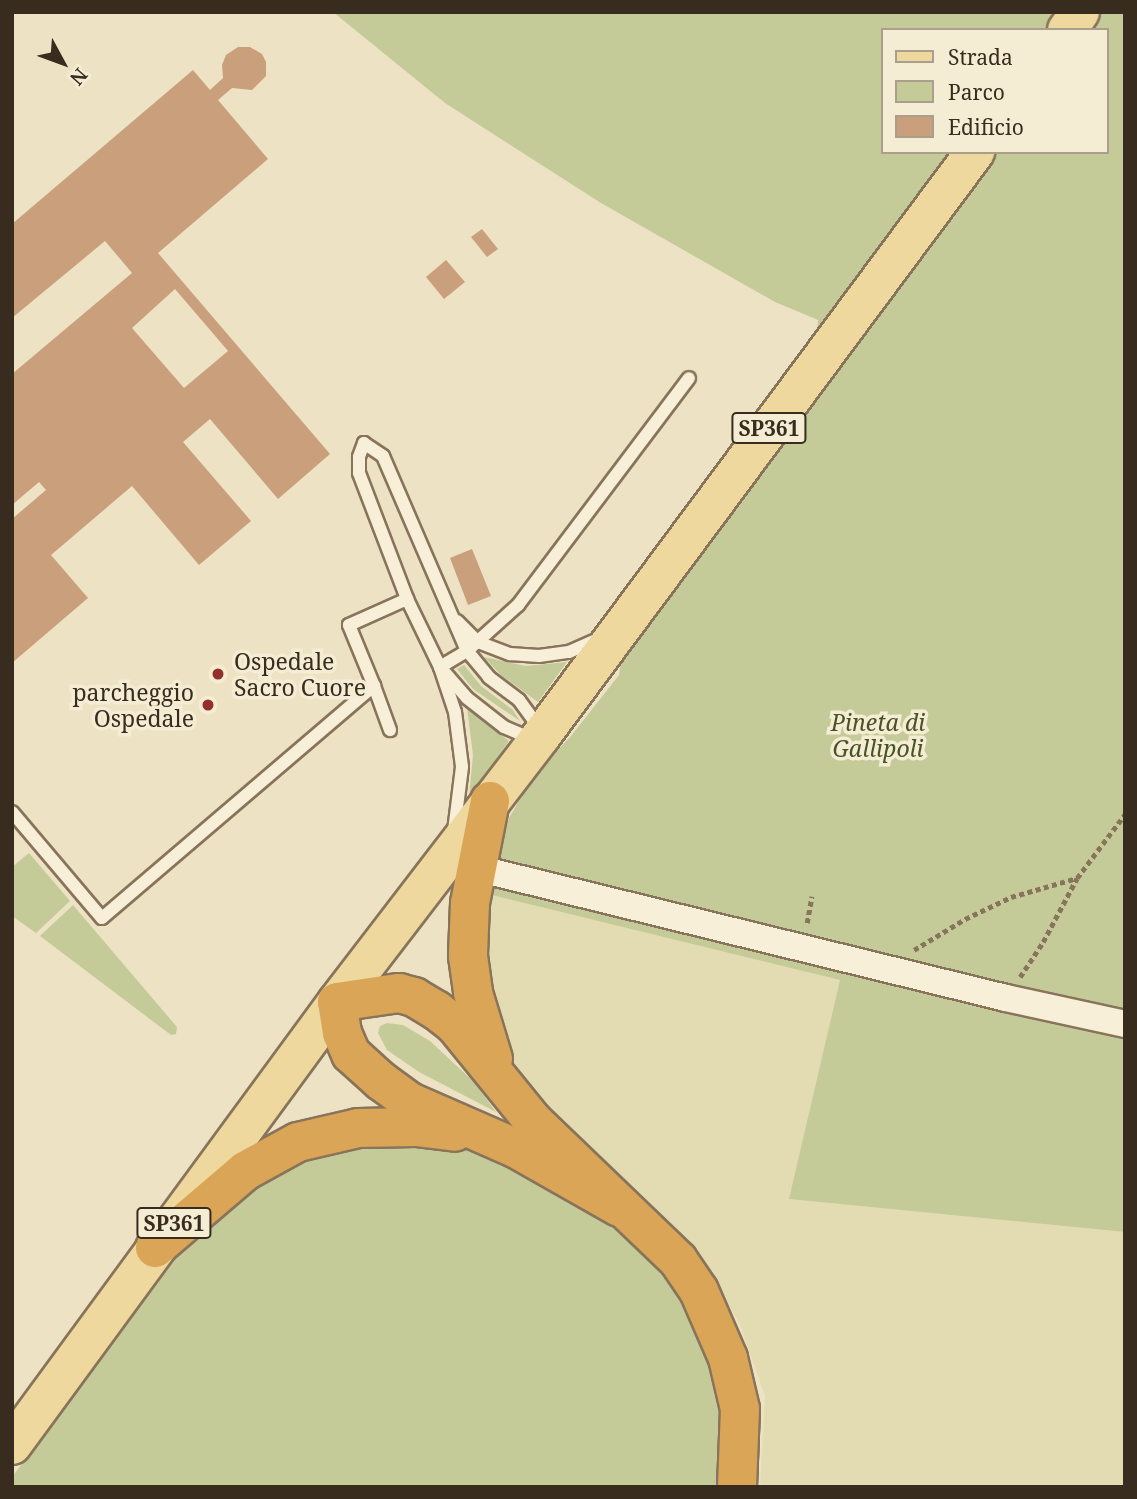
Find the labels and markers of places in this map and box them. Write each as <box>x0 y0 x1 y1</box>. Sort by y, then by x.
place label: Ospedale Sacro Cuore <box>234 647 366 701</box>
marker: Ospedale Sacro Cuore <box>208 664 228 684</box>
place label: parcheggio Ospedale <box>72 678 194 732</box>
marker: parcheggio Ospedale <box>200 697 216 713</box>

